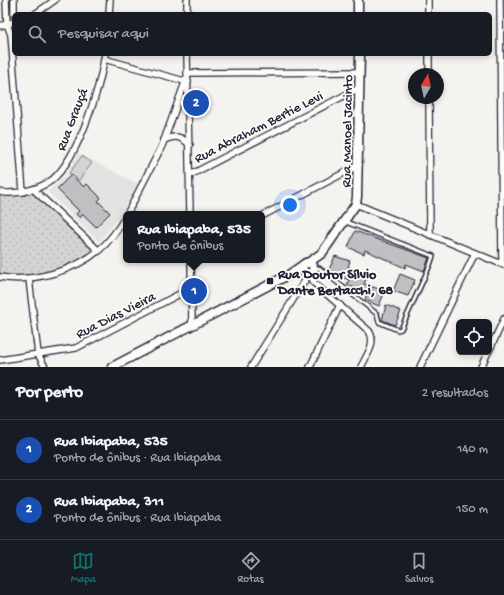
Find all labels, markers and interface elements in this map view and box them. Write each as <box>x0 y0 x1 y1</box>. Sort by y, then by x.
search box <box>12 12 492 56</box>
icon: search <box>26 23 48 45</box>
text: Pesquisar aqui <box>58 25 149 43</box>
north arrow <box>408 68 444 104</box>
street label: Rua Manoel Jacinto <box>339 75 358 188</box>
street label: Rua Grauçá <box>54 85 93 154</box>
pin: 2 <box>183 88 209 118</box>
street label: Rua Abraham Bertie Levi <box>192 88 326 168</box>
your location <box>280 195 300 215</box>
popup <box>123 211 265 263</box>
text: Rua Ibiapaba, 535 <box>137 221 251 239</box>
text: Ponto de ônibus <box>137 239 223 254</box>
place label: Rua Doutor Sílvio Dante Bertacchi, 68 <box>276 267 394 300</box>
pin: 1 <box>181 276 207 306</box>
marker: Rua Doutor Sílvio Dante Bertacchi, 68 <box>265 276 275 286</box>
street label: Rua Dias Vieira <box>73 288 160 344</box>
map controls <box>456 319 492 355</box>
button: locate <box>456 319 492 355</box>
text: Por perto <box>16 383 83 403</box>
text: 2 resultados <box>422 386 488 401</box>
text: Rua Ibiapaba, 535 <box>54 433 168 451</box>
text: 1 <box>26 442 32 457</box>
text: 140 m <box>457 442 488 457</box>
text: Ponto de ônibus · Rua Ibiapaba <box>54 451 221 466</box>
text: Rua Ibiapaba, 311 <box>54 493 164 511</box>
text: 2 <box>26 502 32 517</box>
text: 150 m <box>456 502 488 517</box>
text: Ponto de ônibus · Rua Ibiapaba <box>54 511 221 526</box>
tab: Mapa <box>71 550 96 586</box>
tab: Rotas <box>237 550 264 586</box>
tab: Salvos <box>405 550 433 586</box>

